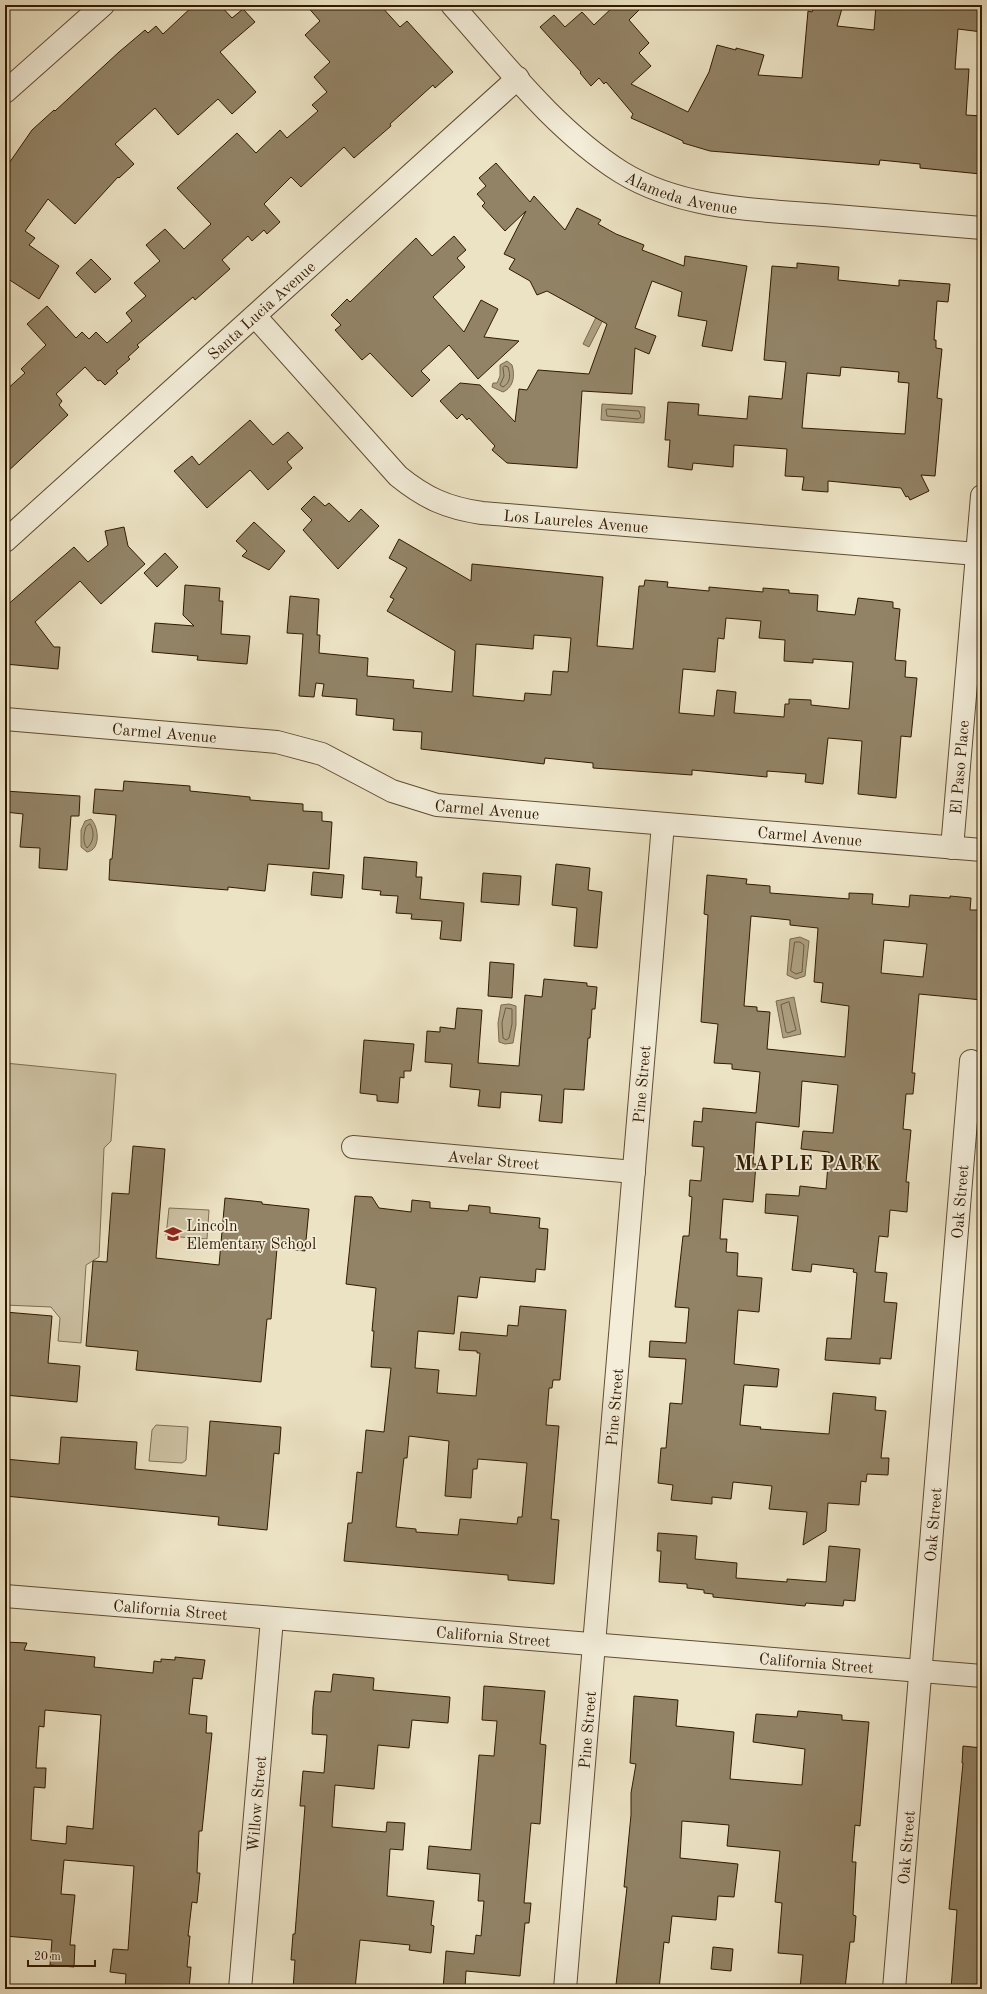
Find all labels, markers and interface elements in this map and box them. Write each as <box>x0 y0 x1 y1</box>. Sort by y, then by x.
street label: Alameda Avenue <box>622 170 738 218</box>
street label: Santa Lucia Avenue <box>206 259 319 364</box>
street label: Los Laureles Avenue <box>503 509 649 537</box>
street label: El Paso Place <box>949 720 973 815</box>
street label: Carmel Avenue <box>111 722 217 747</box>
street label: Carmel Avenue <box>434 799 540 823</box>
street label: Carmel Avenue <box>757 825 863 850</box>
street label: Pine Street <box>632 1044 654 1124</box>
street label: Avelar Street <box>447 1149 540 1174</box>
district label: MAPLE PARK <box>735 1155 881 1175</box>
street label: Oak Street <box>950 1164 972 1240</box>
place label: Lincoln Elementary School <box>186 1219 316 1253</box>
school or university icon: Lincoln Elementary School <box>163 1224 183 1244</box>
street label: Pine Street <box>605 1367 627 1447</box>
street label: Oak Street <box>923 1487 946 1562</box>
street label: California Street <box>112 1599 229 1624</box>
street label: California Street <box>435 1625 551 1651</box>
street label: California Street <box>758 1652 874 1677</box>
street label: Pine Street <box>578 1690 600 1770</box>
street label: Willow Street <box>246 1755 270 1853</box>
street label: Oak Street <box>897 1810 919 1885</box>
scale bar <box>28 1942 95 1968</box>
text: 20 m <box>34 1951 61 1963</box>

